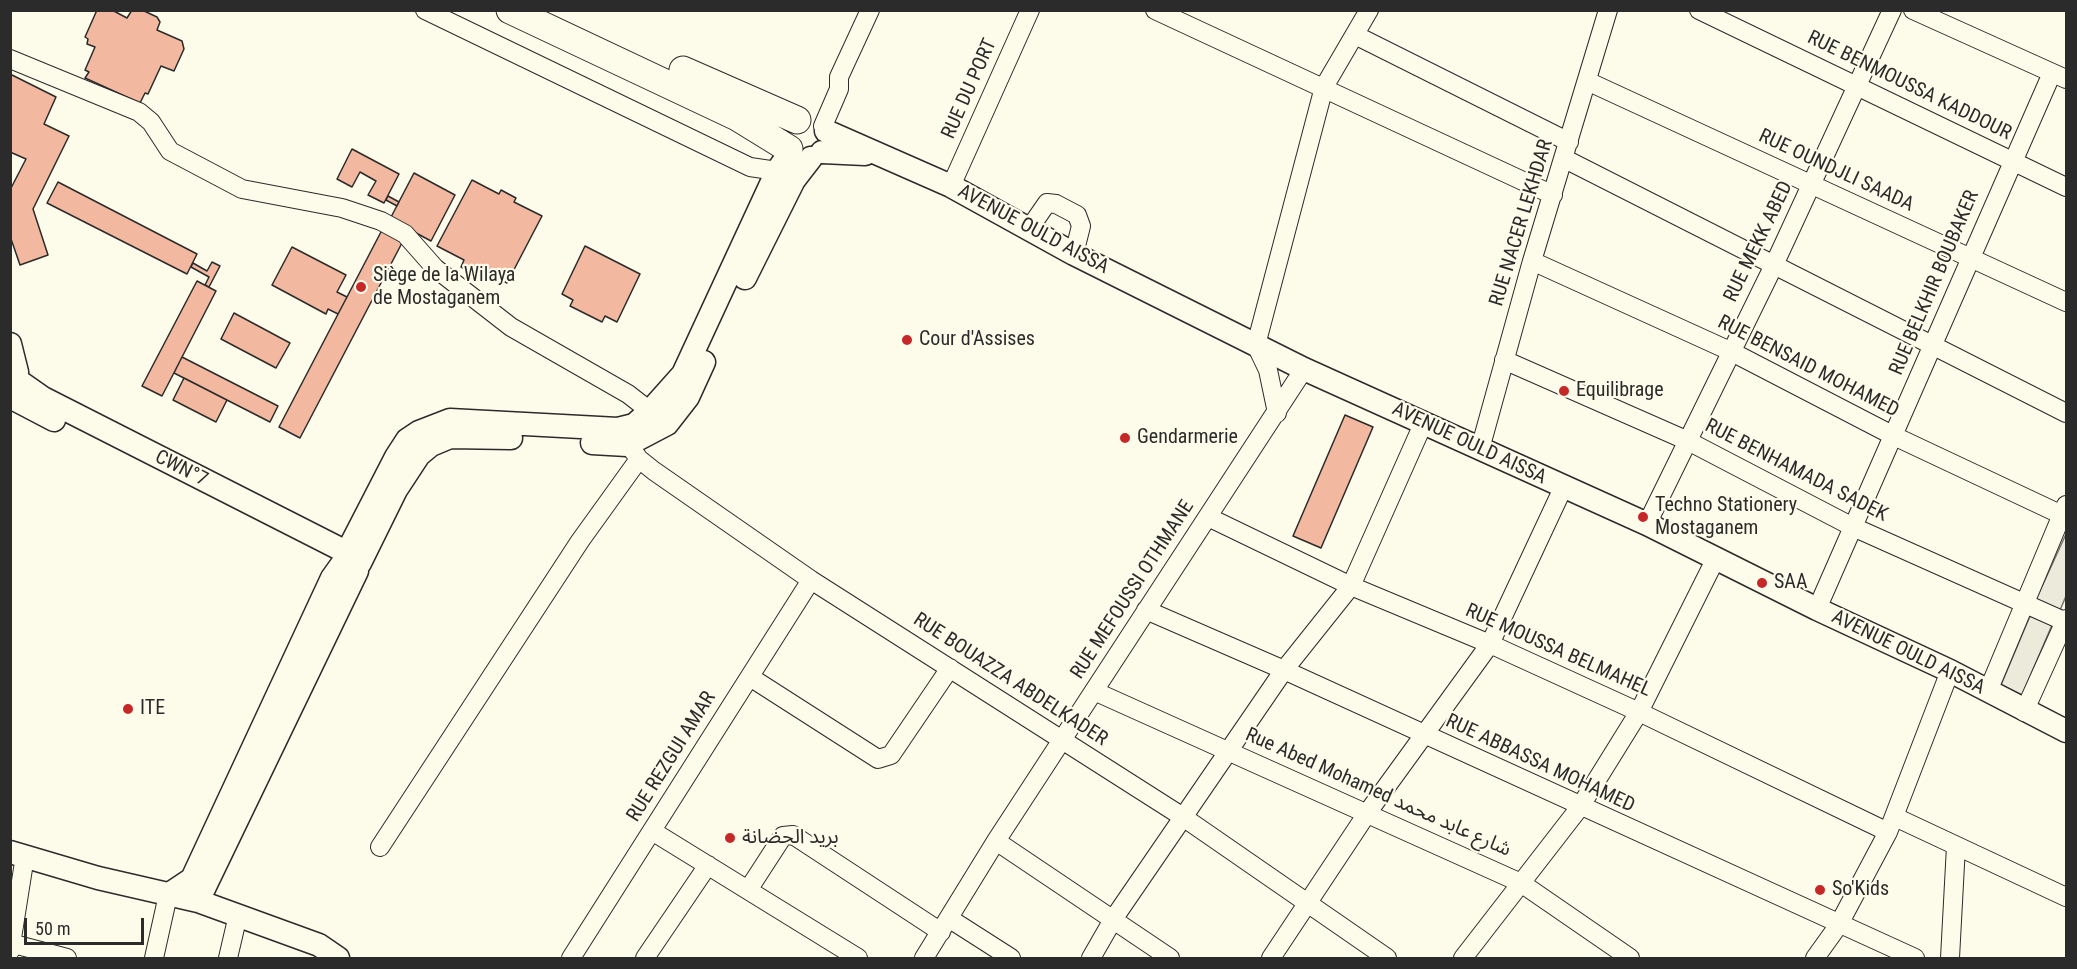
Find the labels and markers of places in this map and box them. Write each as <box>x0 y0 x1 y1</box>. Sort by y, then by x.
place label: Siège de la Wilaya de Mostaganem <box>373 264 515 311</box>
marker: Siège de la Wilaya de Mostaganem <box>354 280 368 294</box>
place label: Cour d'Assises <box>919 328 1035 352</box>
marker: Cour d'Assises <box>900 333 914 347</box>
place label: Equilibrage <box>1576 379 1664 403</box>
marker: Equilibrage <box>1557 384 1571 398</box>
place label: Gendarmerie <box>1137 426 1238 450</box>
marker: Gendarmerie <box>1118 431 1132 445</box>
place label: Techno Stationery Mostaganem <box>1655 494 1797 541</box>
marker: Techno Stationery Mostaganem <box>1636 510 1650 524</box>
place label: SAA <box>1774 571 1807 595</box>
marker: SAA <box>1755 576 1769 590</box>
place label: ITE <box>140 697 165 721</box>
marker: ITE <box>121 702 135 716</box>
place label: بريد الحضانة <box>742 826 839 850</box>
marker: بريد الحضانة <box>723 831 737 845</box>
place label: So'Kids <box>1832 878 1889 902</box>
marker: So'Kids <box>1813 883 1827 897</box>

